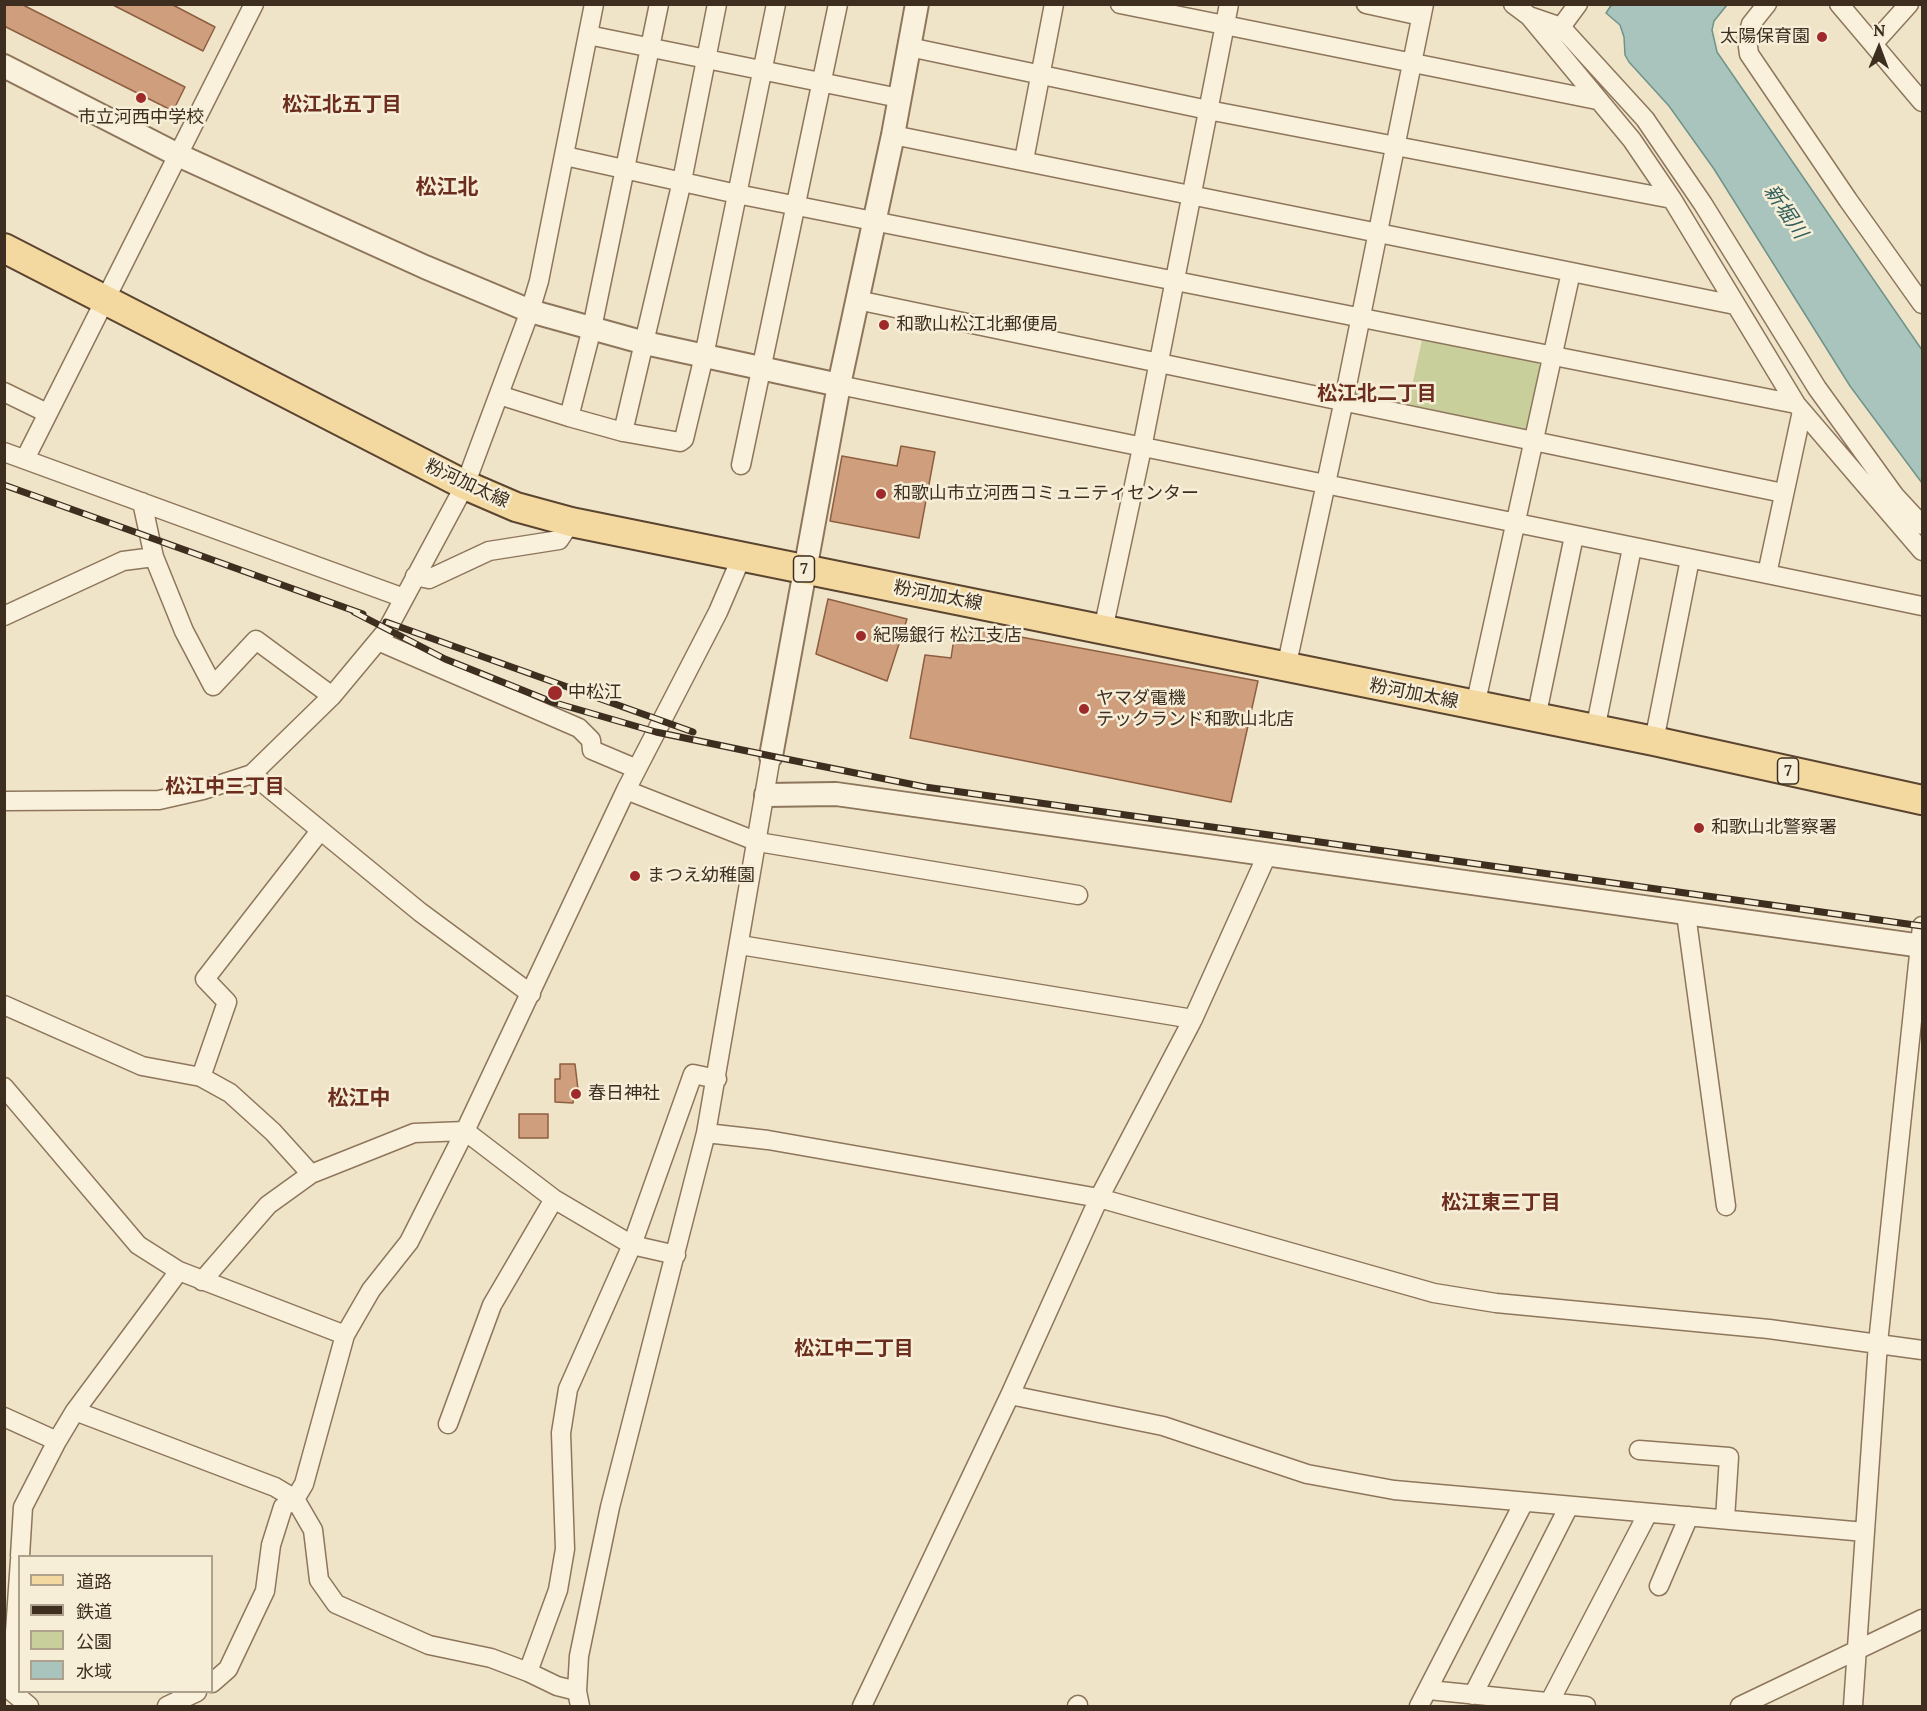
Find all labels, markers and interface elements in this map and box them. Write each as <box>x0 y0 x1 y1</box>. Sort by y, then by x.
north arrow <box>1849 18 1909 78</box>
text: N <box>1873 20 1886 40</box>
place label: 太陽保育園 <box>1720 26 1810 48</box>
marker: 太陽保育園 <box>1815 30 1829 44</box>
marker: 市立河西中学校 <box>134 91 148 105</box>
district label: 松江北五丁目 <box>282 93 402 117</box>
place label: 市立河西中学校 <box>78 107 204 129</box>
district label: 松江北 <box>416 175 478 201</box>
water label: 新堀川 <box>1758 180 1812 244</box>
place label: 和歌山松江北郵便局 <box>896 314 1058 336</box>
marker: 和歌山松江北郵便局 <box>877 318 891 332</box>
district label: 松江北二丁目 <box>1317 382 1437 406</box>
street label: 粉河加太線 <box>422 455 512 513</box>
place label: 和歌山市立河西コミュニティセンター <box>893 483 1199 505</box>
marker: 和歌山市立河西コミュニティセンター <box>874 487 888 501</box>
road number: 7 <box>794 556 814 582</box>
street label: 粉河加太線 <box>892 577 984 615</box>
place label: 紀陽銀行 松江支店 <box>873 625 1022 647</box>
marker: 紀陽銀行 松江支店 <box>854 629 868 643</box>
street label: 粉河加太線 <box>1368 675 1460 713</box>
place label: 中松江 <box>568 682 622 704</box>
marker: 中松江 <box>546 684 564 702</box>
place label: ヤマダ電機 テックランド和歌山北店 <box>1096 688 1294 730</box>
marker: ヤマダ電機 テックランド和歌山北店 <box>1077 702 1091 716</box>
road number: 7 <box>1778 758 1798 784</box>
district label: 松江中三丁目 <box>165 775 285 799</box>
place label: 和歌山北警察署 <box>1711 817 1837 839</box>
marker: 和歌山北警察署 <box>1692 821 1706 835</box>
place label: まつえ幼稚園 <box>647 865 755 887</box>
marker: まつえ幼稚園 <box>628 869 642 883</box>
place label: 春日神社 <box>588 1083 660 1105</box>
district label: 松江中 <box>328 1086 390 1112</box>
marker: 春日神社 <box>569 1087 583 1101</box>
district label: 松江東三丁目 <box>1441 1191 1561 1215</box>
district label: 松江中二丁目 <box>794 1337 914 1361</box>
legend <box>18 1555 213 1693</box>
text: 道路 <box>76 1570 112 1593</box>
text: 鉄道 <box>76 1600 112 1623</box>
text: 公園 <box>76 1630 112 1653</box>
text: 水域 <box>76 1660 112 1683</box>

